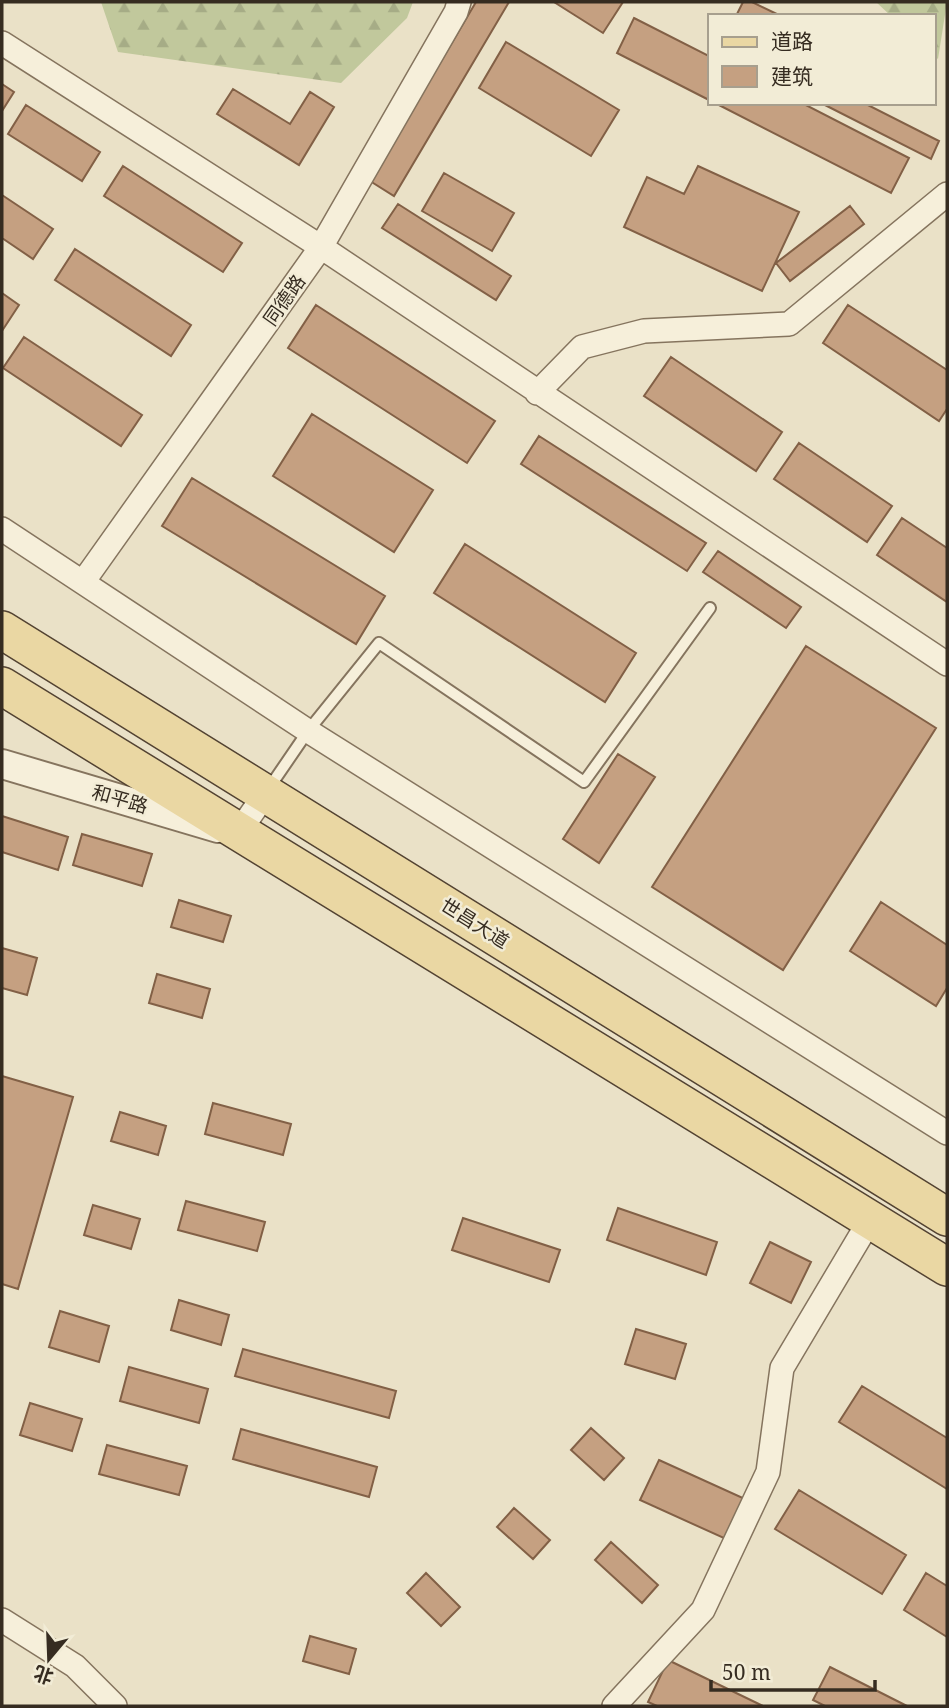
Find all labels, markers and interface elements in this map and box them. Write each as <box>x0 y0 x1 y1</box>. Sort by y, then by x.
legend <box>708 14 935 105</box>
text: 道路 <box>771 27 813 55</box>
text: 建筑 <box>771 62 813 90</box>
street label: 同德路 <box>257 269 311 331</box>
street label: 和平路 <box>89 779 151 819</box>
street label: 世昌大道 <box>436 892 514 954</box>
north arrow <box>14 1624 84 1694</box>
scale bar <box>711 1648 876 1692</box>
text: 50 m <box>722 1658 771 1686</box>
text: 北 <box>30 1660 57 1690</box>

